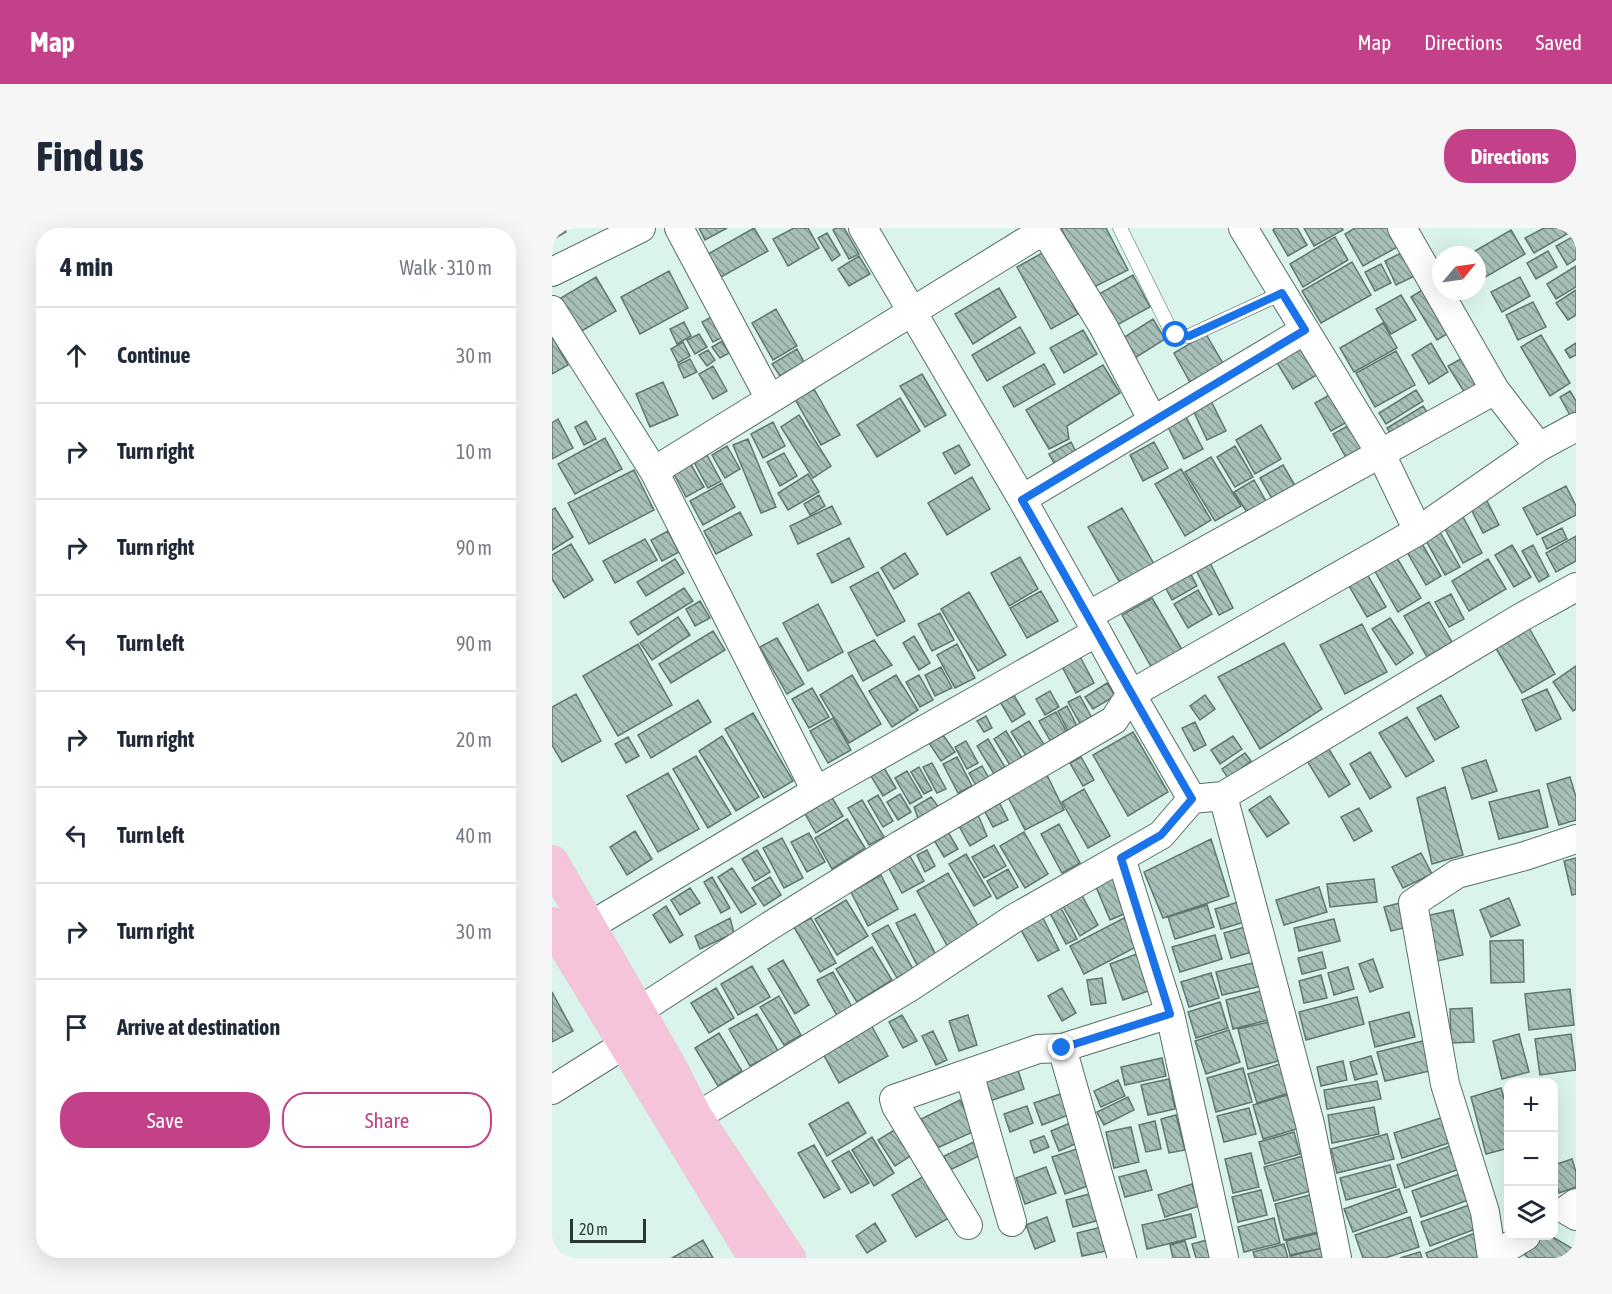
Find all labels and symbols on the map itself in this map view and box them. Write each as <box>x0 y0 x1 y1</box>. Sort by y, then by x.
north arrow <box>1432 246 1486 300</box>
route start <box>1162 321 1188 347</box>
route end <box>1048 1034 1074 1060</box>
scale bar <box>570 1216 646 1244</box>

